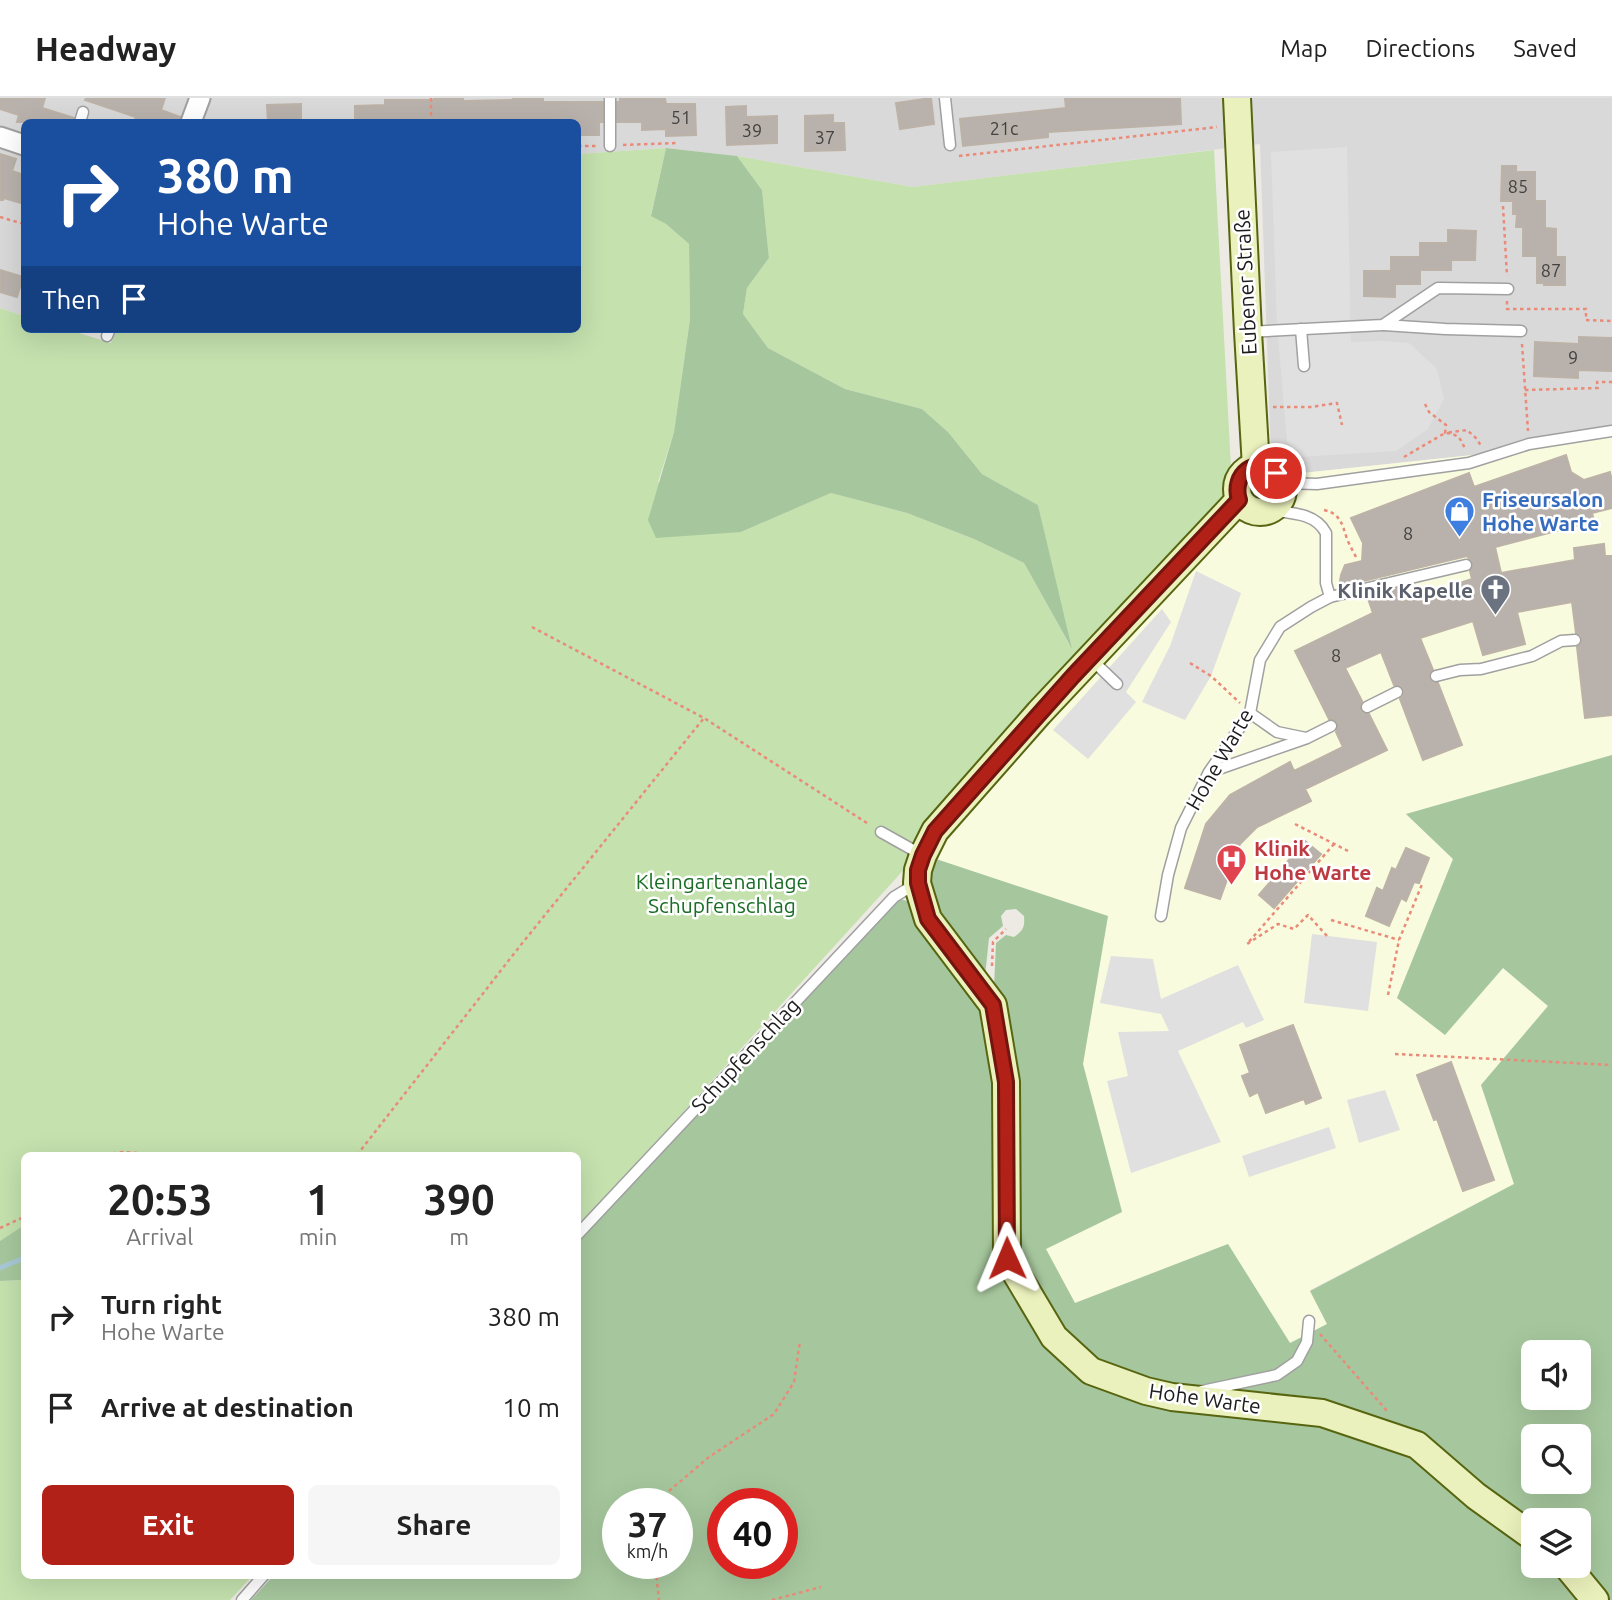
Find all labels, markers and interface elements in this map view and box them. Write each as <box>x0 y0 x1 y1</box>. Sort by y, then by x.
text: Headway <box>35 30 176 67</box>
text: Map <box>1280 35 1327 62</box>
text: Directions <box>1365 35 1475 62</box>
text: Saved <box>1513 35 1577 62</box>
house number: 51 <box>671 107 691 127</box>
house number: 21c <box>990 118 1018 138</box>
house number: 39 <box>742 120 762 140</box>
house number: 37 <box>815 127 835 147</box>
icon: right <box>42 147 133 238</box>
text: 380 m <box>157 147 294 202</box>
house number: 85 <box>1508 176 1528 196</box>
text: Hohe Warte <box>157 205 329 241</box>
street label: Eubener Straße <box>1229 208 1261 356</box>
house number: 87 <box>1541 260 1561 280</box>
icon: arrive <box>115 280 153 318</box>
text: Then <box>42 285 101 314</box>
house number: 9 <box>1568 347 1578 367</box>
pin <box>1246 443 1306 503</box>
icon: arrive <box>1257 454 1295 492</box>
place label: Friseursalon Hohe Warte <box>1482 487 1603 535</box>
shop icon: Friseursalon Hohe Warte <box>1442 494 1476 538</box>
house number: 8 <box>1403 523 1413 543</box>
church icon: Klinik Kapelle <box>1479 573 1513 617</box>
place label: Klinik Kapelle <box>1337 578 1473 602</box>
house number: 8 <box>1331 645 1341 665</box>
street label: Hohe Warte <box>1180 704 1258 814</box>
place label: Klinik Hohe Warte <box>1254 836 1371 884</box>
hospital icon: Klinik Hohe Warte <box>1214 843 1248 887</box>
park label: Kleingartenanlage Schupfenschlag <box>636 869 808 917</box>
street label: Schupfenschlag <box>686 993 804 1117</box>
text: 20:53 <box>107 1176 212 1223</box>
text: 1 <box>306 1176 330 1223</box>
text: 390 <box>424 1176 495 1223</box>
position arrow <box>970 1221 1044 1295</box>
text: Arrival <box>126 1224 193 1249</box>
text: min <box>299 1224 337 1249</box>
text: m <box>449 1224 469 1249</box>
text: Turn right <box>101 1290 222 1319</box>
icon: right <box>42 1298 80 1336</box>
text: 380 m <box>488 1302 560 1331</box>
text: Hohe Warte <box>101 1319 225 1344</box>
map controls <box>1521 1340 1591 1578</box>
button: sound <box>1521 1340 1591 1410</box>
street label: Hohe Warte <box>1147 1378 1263 1418</box>
icon: arrive <box>42 1389 80 1427</box>
text: Arrive at destination <box>101 1393 354 1422</box>
text: 10 m <box>502 1393 560 1422</box>
button: search <box>1521 1424 1591 1494</box>
button: Exit <box>42 1485 294 1565</box>
button: Share <box>308 1485 560 1565</box>
speed limit sign: 40 <box>707 1488 798 1579</box>
text: 37 <box>628 1504 667 1544</box>
button: layers <box>1521 1508 1591 1578</box>
text: km/h <box>627 1541 668 1561</box>

